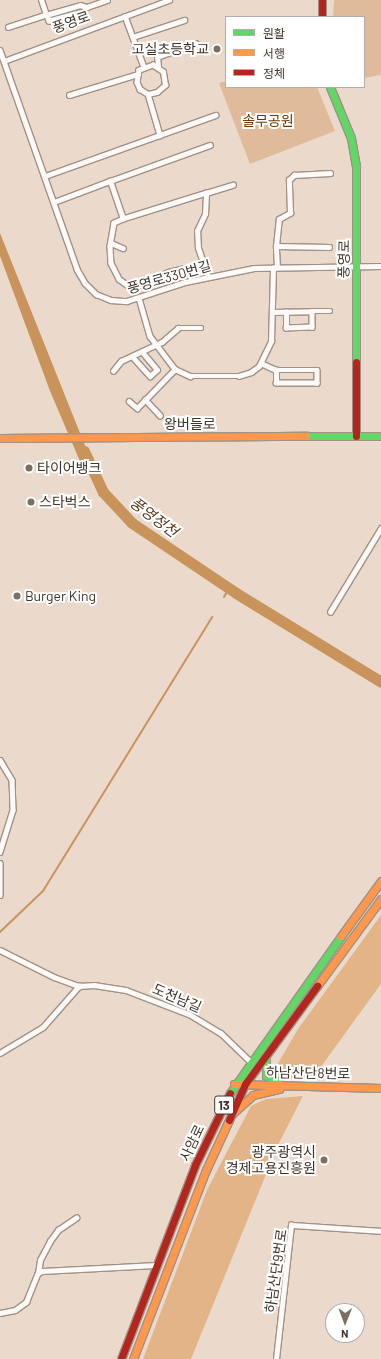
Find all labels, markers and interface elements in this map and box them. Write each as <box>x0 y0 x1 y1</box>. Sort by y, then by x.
street label: 풍영로 <box>50 7 92 37</box>
legend <box>225 16 365 88</box>
text: 원활 <box>263 26 285 40</box>
place label: 고실초등학교 <box>132 41 209 57</box>
marker: 고실초등학교 <box>212 44 222 54</box>
text: 서행 <box>263 46 285 60</box>
text: 정체 <box>263 66 285 80</box>
park label: 솔무공원 <box>242 113 294 129</box>
street label: 풍영로 <box>335 240 353 278</box>
street label: 풍영로330번길 <box>125 257 213 297</box>
street label: 왕버들로 <box>164 416 216 432</box>
place label: 타이어뱅크 <box>37 460 101 476</box>
marker: 타이어뱅크 <box>24 463 34 473</box>
water label: 풍영정천 <box>127 493 181 541</box>
place label: 스타벅스 <box>39 494 91 510</box>
marker: 스타벅스 <box>26 497 36 507</box>
place label: Burger King <box>25 588 96 604</box>
marker: Burger King <box>12 591 22 601</box>
street label: 도천남길 <box>150 980 204 1016</box>
street label: 하남산단8번로 <box>266 1064 350 1082</box>
road number: 13 <box>214 1094 234 1116</box>
street label: 사암로 <box>176 1122 208 1164</box>
place label: 광주광역시 경제고용진흥원 <box>226 1144 316 1176</box>
marker: 광주광역시 경제고용진흥원 <box>319 1155 329 1165</box>
street label: 하남산단9번로 <box>262 1228 290 1314</box>
north arrow <box>325 1303 365 1343</box>
text: N <box>341 1328 349 1341</box>

